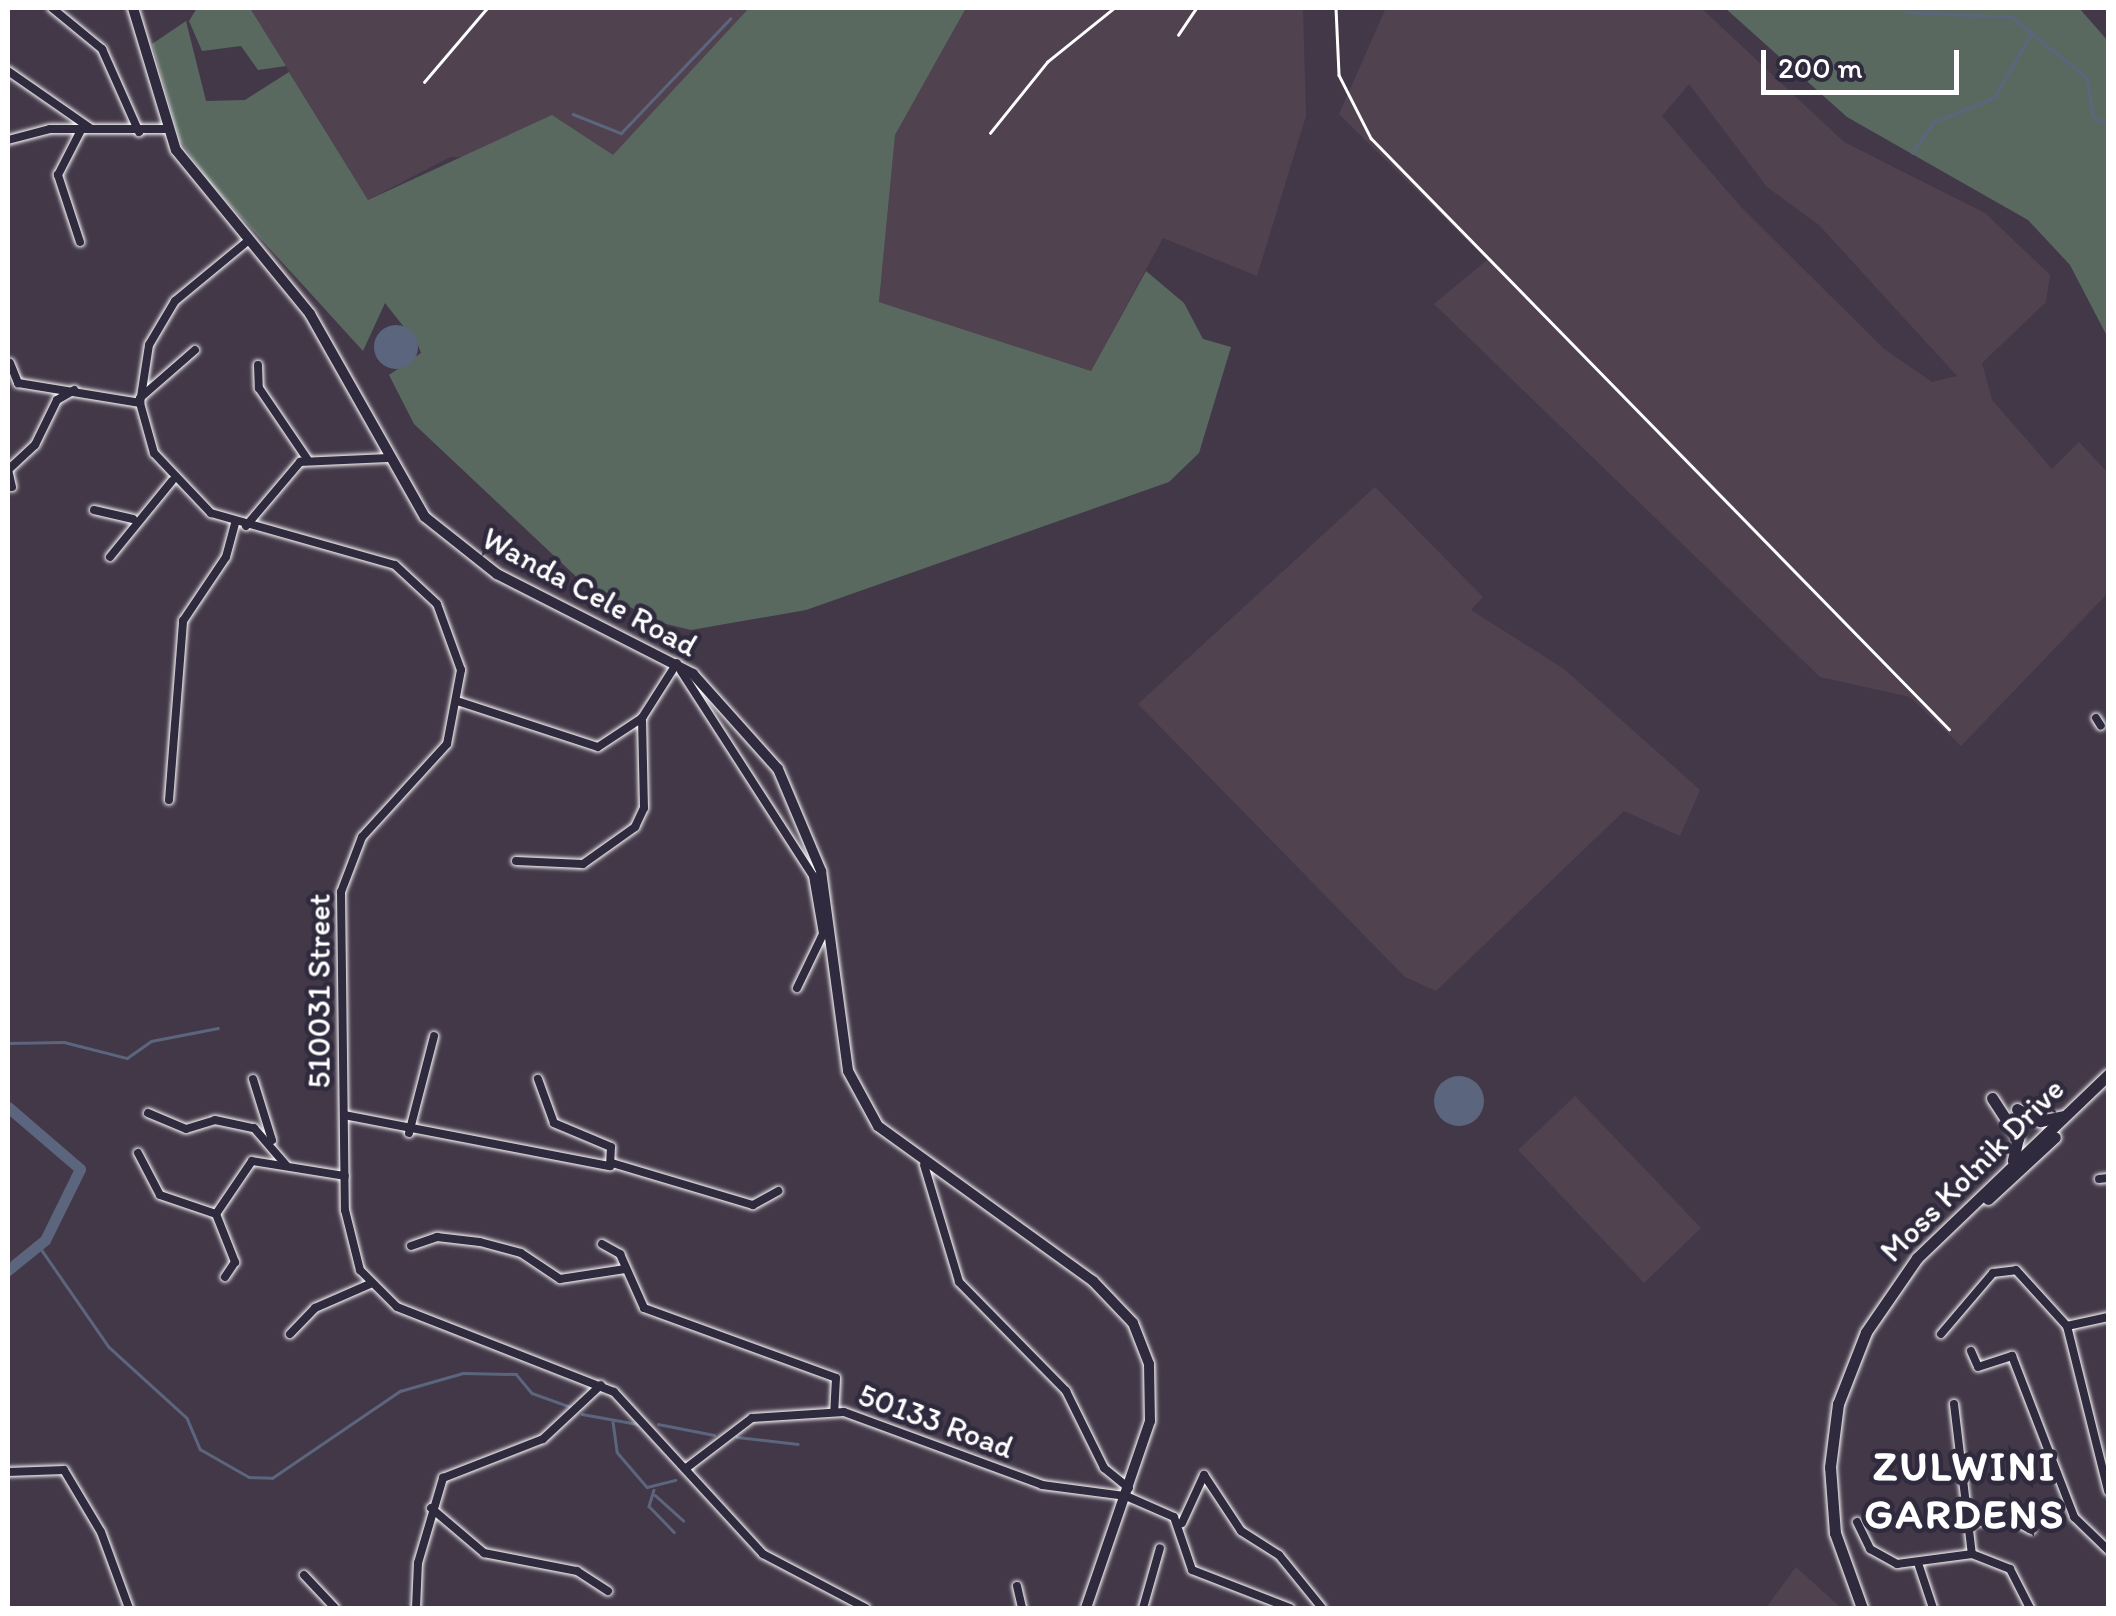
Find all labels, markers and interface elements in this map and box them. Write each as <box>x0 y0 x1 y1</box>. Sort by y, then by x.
scale bar <box>1766 30 1964 92</box>
text: 200 m <box>1778 49 1863 86</box>
street label: Wanda Cele Road <box>476 519 704 665</box>
street label: 510031 Street <box>300 893 338 1089</box>
street label: Moss Kolnik Drive <box>1872 1070 2072 1270</box>
street label: 50133 Road <box>853 1375 1019 1467</box>
district label: ZULWINI GARDENS <box>1864 1441 2066 1540</box>

